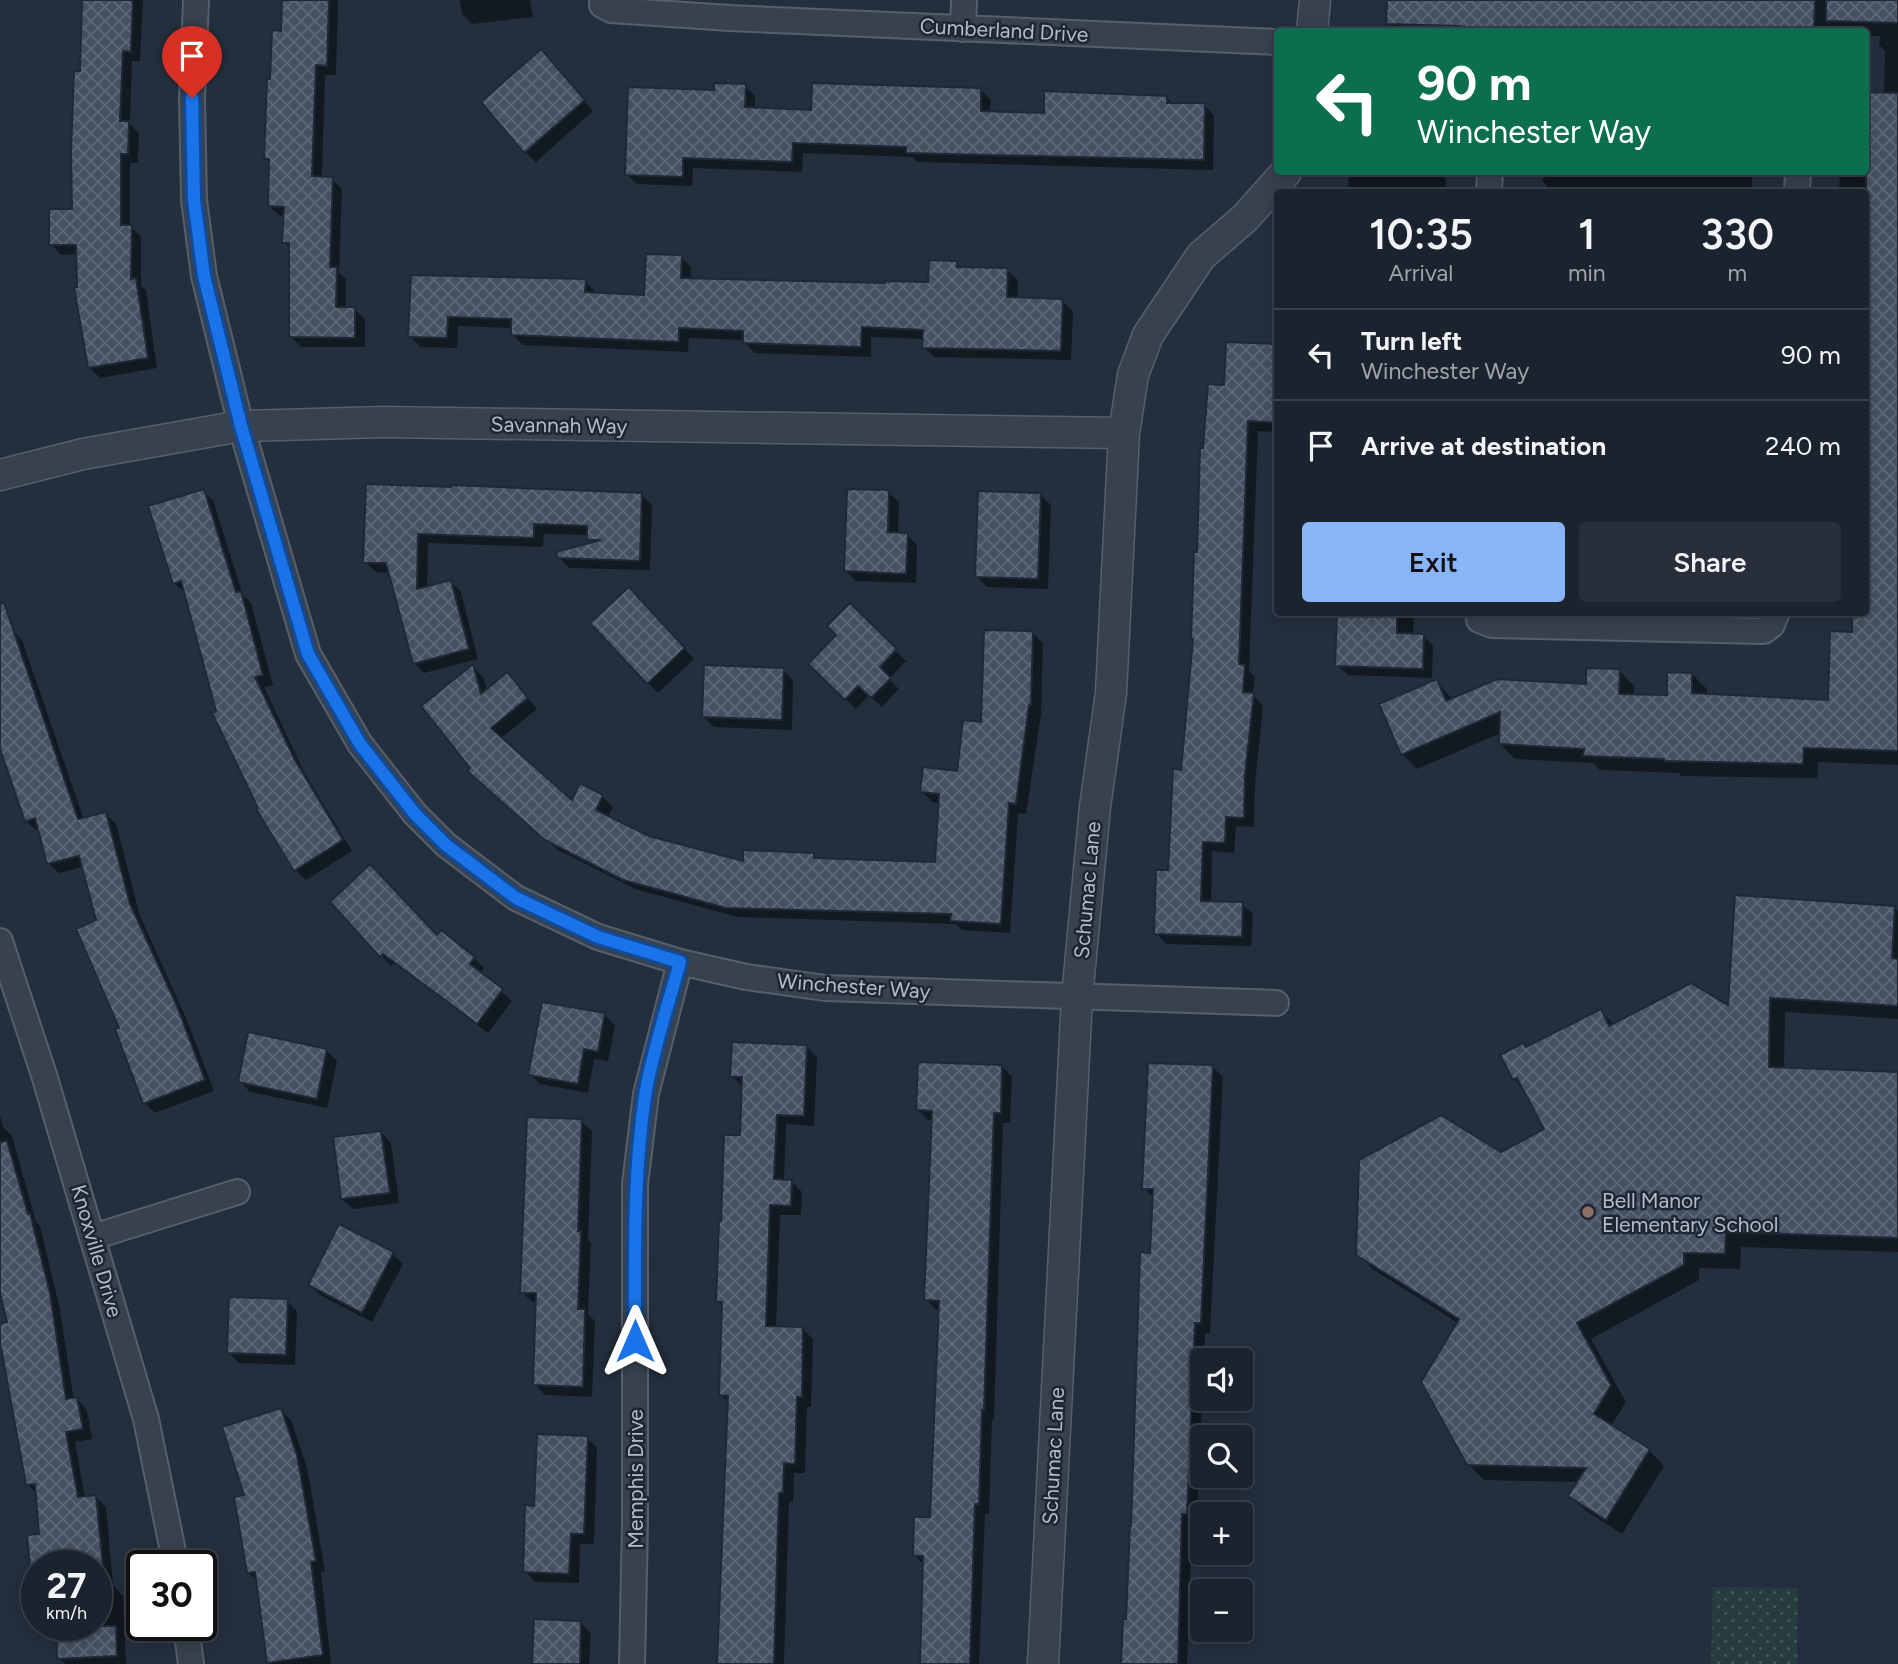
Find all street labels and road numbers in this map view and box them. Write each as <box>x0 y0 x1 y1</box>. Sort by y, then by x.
street label: Cumberland Drive <box>919 13 1089 47</box>
street label: Savannah Way <box>490 411 628 439</box>
street label: Schumac Lane <box>1069 820 1105 960</box>
street label: Winchester Way <box>777 968 931 1004</box>
street label: Knoxville Drive <box>66 1182 128 1320</box>
street label: Schumac Lane <box>1037 1387 1069 1525</box>
street label: Memphis Drive <box>623 1409 648 1549</box>

